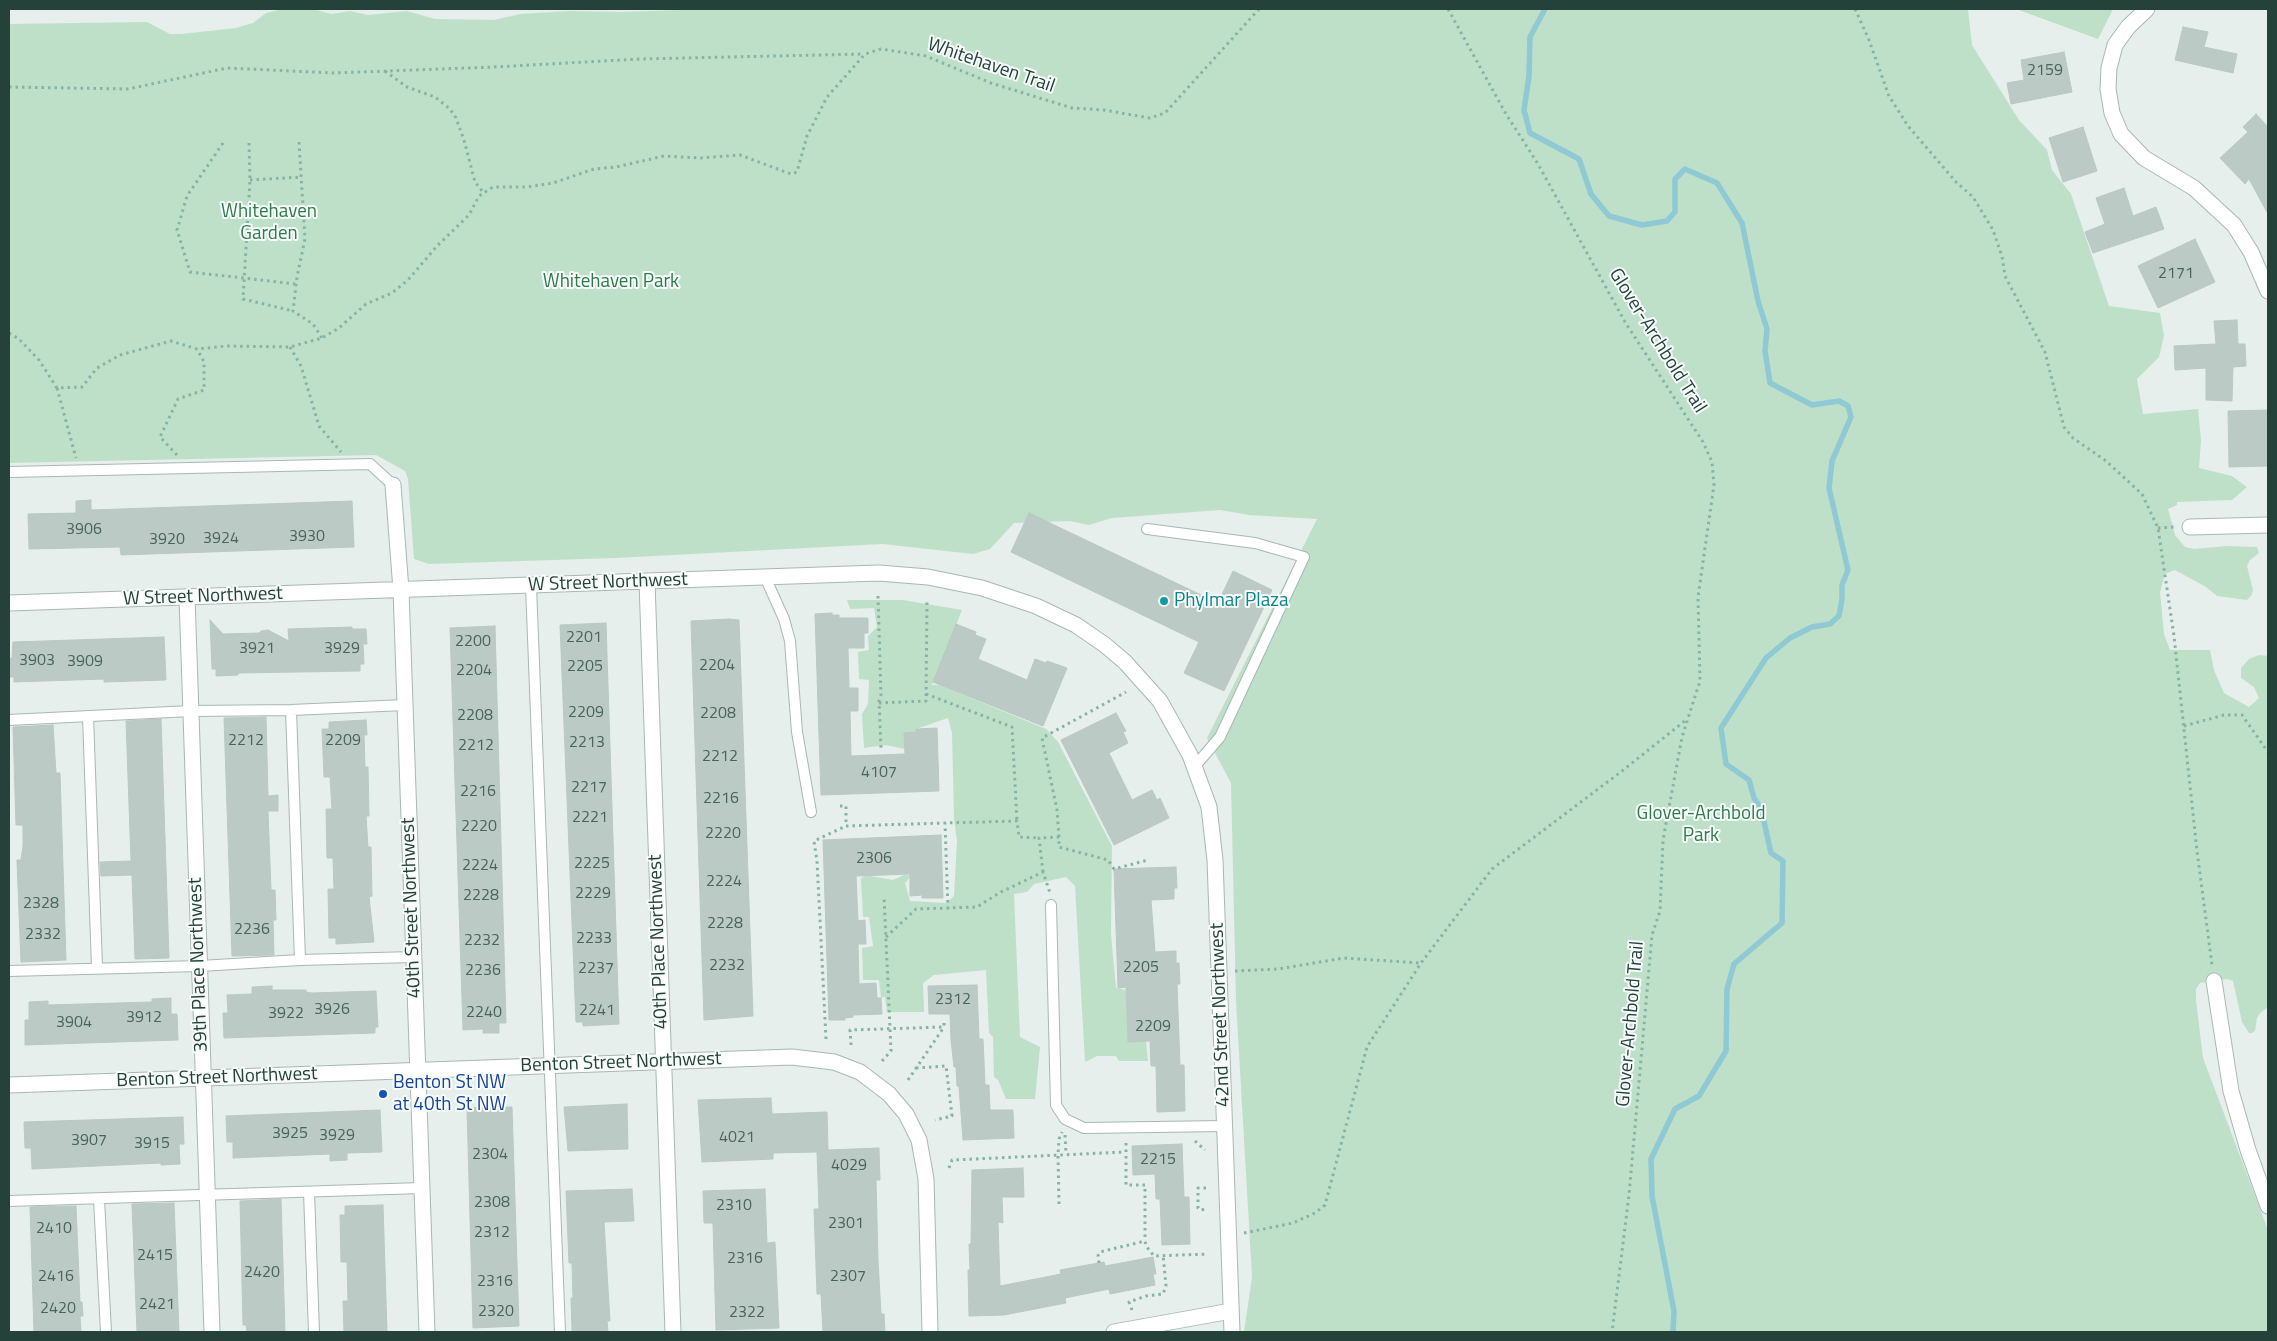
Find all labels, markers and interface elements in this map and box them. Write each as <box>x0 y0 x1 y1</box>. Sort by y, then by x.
street label: Whitehaven Trail <box>924 34 1058 98</box>
house number: 2159 <box>2027 61 2063 81</box>
park label: Whitehaven Garden <box>221 201 317 245</box>
street label: Glover-Archbold Trail <box>1603 264 1711 418</box>
house number: 2171 <box>2158 264 2194 284</box>
park label: Whitehaven Park <box>543 271 679 293</box>
house number: 3906 <box>66 520 102 540</box>
house number: 3930 <box>289 527 325 547</box>
house number: 3924 <box>203 529 239 549</box>
house number: 3920 <box>149 530 185 550</box>
street label: W Street Northwest <box>528 569 688 597</box>
street label: W Street Northwest <box>123 583 283 611</box>
place label: Phylmar Plaza <box>1174 590 1288 612</box>
marker: Phylmar Plaza <box>1158 595 1170 607</box>
house number: 2201 <box>566 628 602 648</box>
house number: 2200 <box>455 632 491 652</box>
house number: 3921 <box>239 639 275 659</box>
house number: 3929 <box>324 639 360 659</box>
house number: 3903 <box>19 651 55 671</box>
house number: 3909 <box>67 652 103 672</box>
house number: 2204 <box>699 656 735 676</box>
house number: 2205 <box>567 657 603 677</box>
house number: 2204 <box>456 661 492 681</box>
house number: 2209 <box>568 703 604 723</box>
house number: 2208 <box>700 704 736 724</box>
house number: 2208 <box>457 706 493 726</box>
house number: 2212 <box>228 731 264 751</box>
house number: 2209 <box>325 731 361 751</box>
house number: 2213 <box>569 733 605 753</box>
house number: 2212 <box>458 736 494 756</box>
house number: 2212 <box>702 747 738 767</box>
house number: 4107 <box>861 763 897 783</box>
house number: 2217 <box>571 778 607 798</box>
house number: 2216 <box>460 782 496 802</box>
house number: 2216 <box>703 789 739 809</box>
park label: Glover-Archbold Park <box>1636 803 1766 847</box>
house number: 2221 <box>572 808 608 828</box>
street label: 40th Street Northwest <box>397 817 427 999</box>
house number: 2220 <box>461 817 497 837</box>
house number: 2220 <box>705 824 741 844</box>
house number: 2306 <box>856 849 892 869</box>
house number: 2225 <box>574 854 610 874</box>
street label: 40th Place Northwest <box>645 854 673 1030</box>
house number: 2224 <box>462 856 498 876</box>
house number: 2224 <box>706 872 742 892</box>
street label: 39th Place Northwest <box>185 877 213 1053</box>
house number: 2229 <box>575 884 611 904</box>
house number: 2228 <box>463 886 499 906</box>
house number: 2328 <box>23 894 59 914</box>
house number: 2228 <box>707 914 743 934</box>
house number: 2236 <box>234 920 270 940</box>
street label: 42nd Street Northwest <box>1206 922 1236 1108</box>
house number: 2332 <box>25 925 61 945</box>
house number: 2233 <box>576 929 612 949</box>
house number: 2232 <box>464 931 500 951</box>
street label: Glover-Archbold Trail <box>1612 940 1650 1108</box>
house number: 2232 <box>709 956 745 976</box>
house number: 2205 <box>1123 958 1159 978</box>
house number: 2237 <box>578 959 614 979</box>
house number: 2236 <box>465 961 501 981</box>
house number: 2312 <box>935 990 971 1010</box>
house number: 3926 <box>314 1000 350 1020</box>
house number: 2241 <box>579 1001 615 1021</box>
house number: 2240 <box>466 1003 502 1023</box>
house number: 3922 <box>268 1004 304 1024</box>
house number: 3912 <box>126 1008 162 1028</box>
house number: 3904 <box>56 1013 92 1033</box>
house number: 2209 <box>1135 1017 1171 1037</box>
street label: Benton Street Northwest <box>520 1048 722 1078</box>
street label: Benton Street Northwest <box>116 1063 318 1093</box>
place label: Benton St NW at 40th St NW <box>393 1072 506 1116</box>
marker: Benton St NW at 40th St NW <box>377 1088 389 1100</box>
house number: 3925 <box>272 1124 308 1144</box>
house number: 3929 <box>319 1126 355 1146</box>
house number: 4021 <box>719 1128 755 1148</box>
house number: 3907 <box>71 1131 107 1151</box>
house number: 3915 <box>134 1134 170 1154</box>
house number: 2304 <box>472 1145 508 1165</box>
house number: 2215 <box>1140 1150 1176 1170</box>
house number: 4029 <box>831 1156 867 1176</box>
house number: 2308 <box>474 1193 510 1213</box>
house number: 2310 <box>716 1196 752 1216</box>
house number: 2301 <box>828 1214 864 1234</box>
house number: 2410 <box>36 1219 72 1239</box>
house number: 2312 <box>474 1223 510 1243</box>
house number: 2415 <box>137 1246 173 1266</box>
house number: 2316 <box>727 1249 763 1269</box>
house number: 2420 <box>244 1263 280 1283</box>
house number: 2416 <box>38 1267 74 1287</box>
house number: 2307 <box>830 1267 866 1287</box>
house number: 2316 <box>477 1272 513 1292</box>
house number: 2421 <box>139 1295 175 1315</box>
house number: 2420 <box>40 1299 76 1319</box>
house number: 2320 <box>478 1302 514 1322</box>
house number: 2322 <box>729 1303 765 1323</box>

